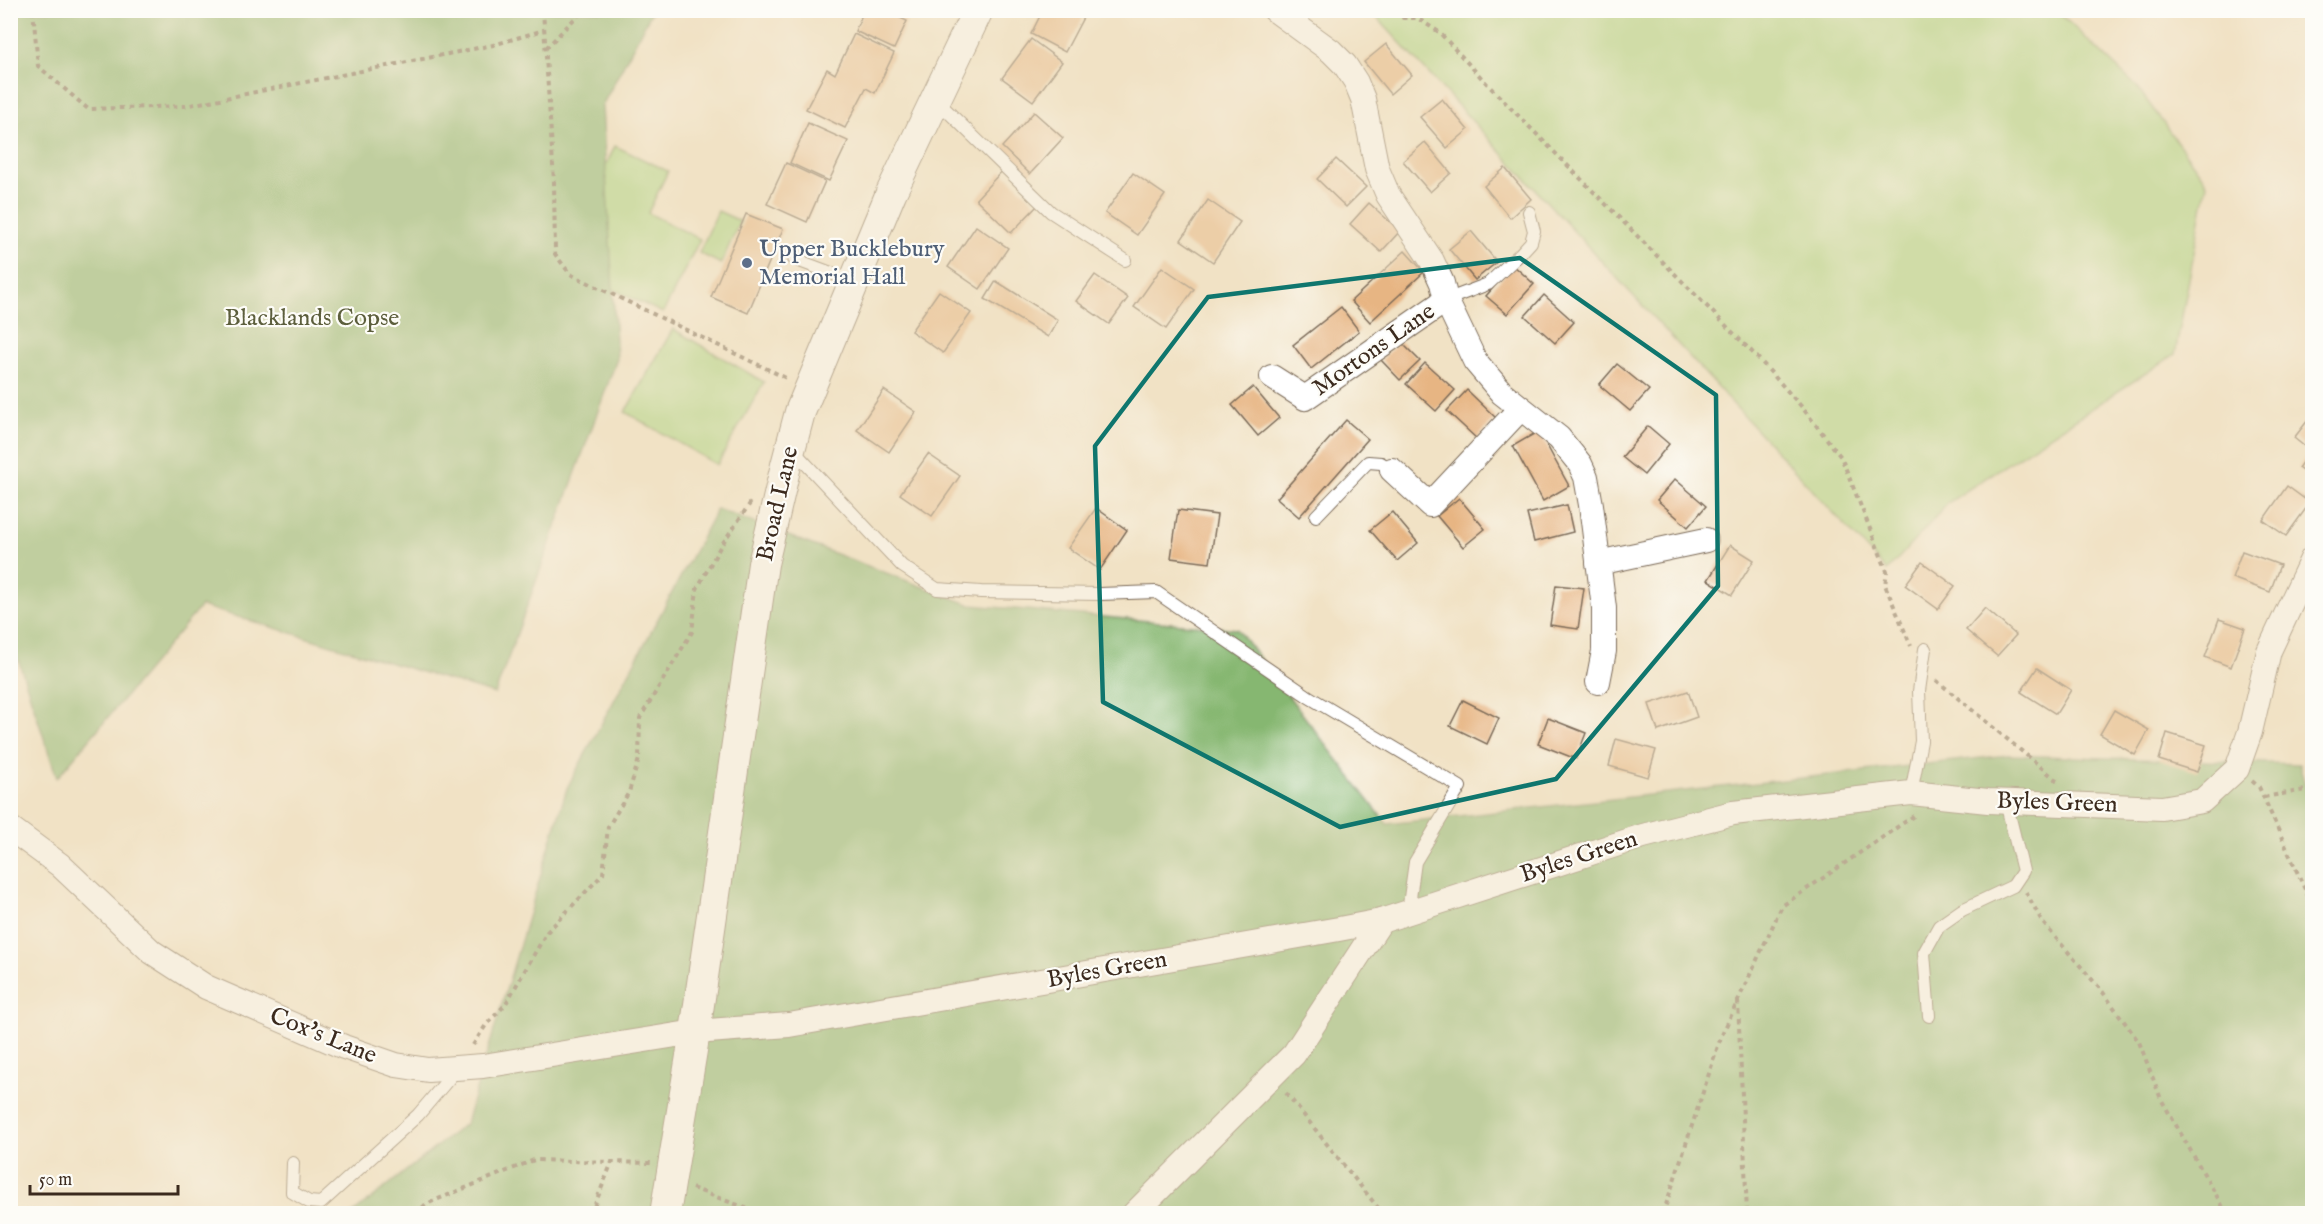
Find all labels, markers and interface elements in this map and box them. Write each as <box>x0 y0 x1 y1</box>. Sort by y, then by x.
place label: Upper Bucklebury Memorial Hall <box>759 234 945 293</box>
marker: Upper Bucklebury Memorial Hall <box>740 256 754 270</box>
street label: Mortons Lane <box>1307 296 1441 404</box>
park label: Blacklands Copse <box>225 303 399 334</box>
street label: Broad Lane <box>750 443 806 565</box>
street label: Byles Green <box>1996 785 2118 821</box>
street label: Byles Green <box>1517 823 1642 890</box>
street label: Byles Green <box>1045 944 1170 996</box>
street label: Cox's Lane <box>265 1000 381 1072</box>
scale bar <box>30 1158 178 1196</box>
text: 50 m <box>39 1169 72 1192</box>

